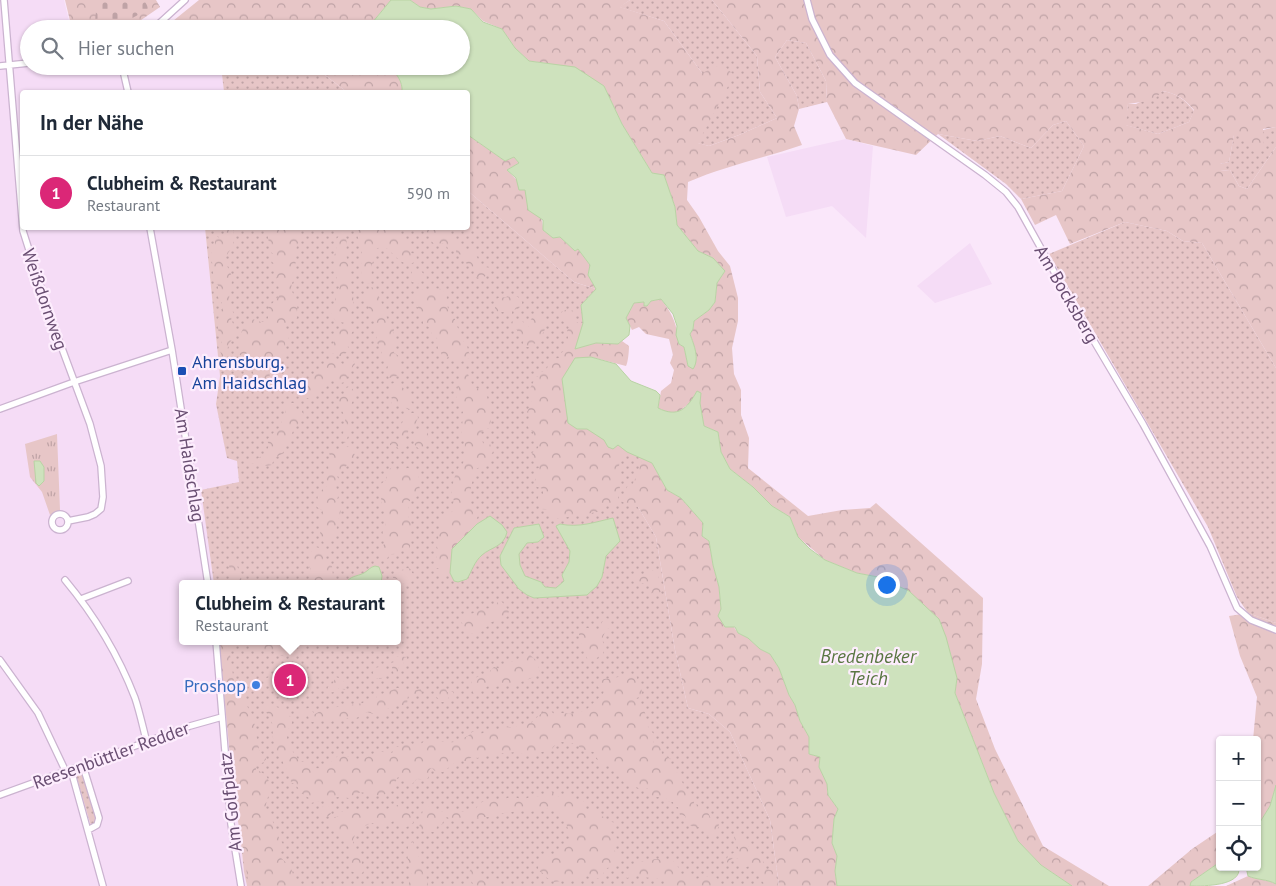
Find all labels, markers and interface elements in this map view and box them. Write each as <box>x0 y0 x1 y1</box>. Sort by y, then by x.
search box <box>20 20 470 75</box>
icon: search <box>38 34 66 62</box>
text: Hier suchen <box>78 36 174 60</box>
text: In der Nähe <box>40 109 144 136</box>
text: Clubheim & Restaurant <box>87 171 277 195</box>
text: 1 <box>51 183 61 203</box>
text: 590 m <box>407 183 450 203</box>
text: Restaurant <box>87 195 160 215</box>
street label: Am Bocksberg <box>1030 241 1104 347</box>
street label: Weißdornweg <box>17 245 73 353</box>
place label: Ahrensburg, Am Haidschlag <box>192 350 307 394</box>
marker: Ahrensburg, Am Haidschlag <box>176 365 188 377</box>
street label: Am Haidschlag <box>170 406 210 524</box>
your location <box>874 572 900 598</box>
popup <box>179 580 401 645</box>
text: Clubheim & Restaurant <box>195 591 385 615</box>
text: Restaurant <box>195 615 268 635</box>
water label: Bredenbeker Teich <box>820 644 918 690</box>
pin: 1 <box>274 661 306 699</box>
place label: Proshop <box>184 674 246 697</box>
marker: Proshop <box>250 679 262 691</box>
street label: Reesenbüttler Redder <box>30 716 192 794</box>
map controls <box>1216 736 1261 871</box>
button: + <box>1216 736 1261 781</box>
street label: Am Golfplatz <box>213 751 247 853</box>
button: − <box>1216 781 1261 826</box>
button: locate <box>1216 826 1261 871</box>

